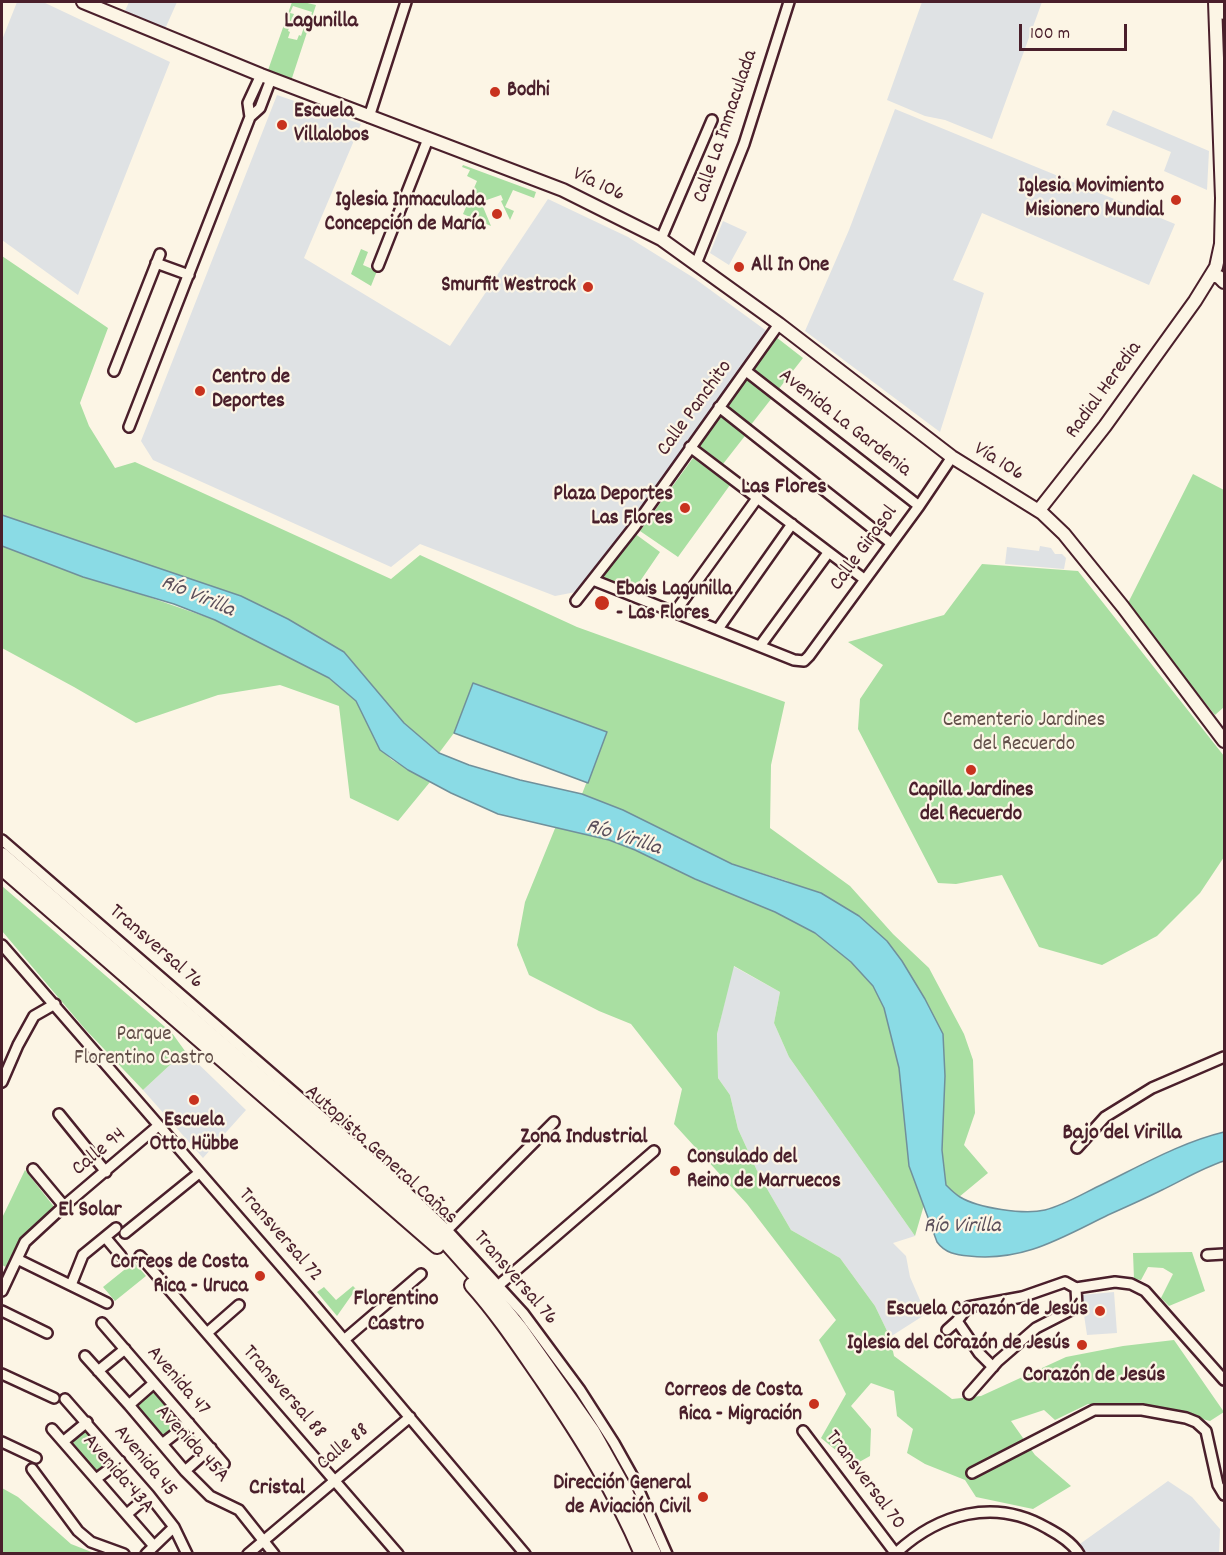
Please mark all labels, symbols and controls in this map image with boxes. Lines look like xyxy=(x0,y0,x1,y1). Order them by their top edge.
district label: Lagunilla xyxy=(284,10,358,36)
scale bar xyxy=(1022,12,1130,50)
text: 100 m xyxy=(1030,22,1070,47)
street label: Calle La Inmaculada xyxy=(689,47,765,207)
place label: Bodhi xyxy=(507,79,550,105)
marker: Bodhi xyxy=(488,85,502,99)
place label: Escuela Villalobos xyxy=(294,100,369,150)
marker: Escuela Villalobos xyxy=(275,118,289,132)
street label: Vía 106 xyxy=(568,163,628,209)
place label: Iglesia Movimiento Misionero Mundial xyxy=(1018,175,1164,225)
place label: Iglesia Inmaculada Concepción de María xyxy=(325,189,485,239)
marker: Iglesia Movimiento Misionero Mundial xyxy=(1169,193,1183,207)
marker: Iglesia Inmaculada Concepción de María xyxy=(490,207,504,221)
place label: All In One xyxy=(751,254,829,280)
marker: All In One xyxy=(732,260,746,274)
place label: Smurfit Westrock xyxy=(441,274,576,300)
marker: Smurfit Westrock xyxy=(581,280,595,294)
street label: Radial Heredia xyxy=(1061,337,1149,445)
street label: Calle Panchito xyxy=(653,356,739,462)
street label: Avenida La Gardenia xyxy=(773,364,915,484)
place label: Centro de Deportes xyxy=(212,366,290,416)
marker: Centro de Deportes xyxy=(193,384,207,398)
street label: Vía 106 xyxy=(968,438,1028,488)
district label: Las Flores xyxy=(741,476,827,502)
place label: Plaza Deportes Las Flores xyxy=(553,483,673,533)
marker: Plaza Deportes Las Flores xyxy=(678,501,692,515)
street label: Calle Girasol xyxy=(826,501,904,597)
water label: Río Virilla xyxy=(156,571,238,625)
place label: Ebais Lagunilla - Las Flores xyxy=(616,578,732,628)
marker: Ebais Lagunilla - Las Flores xyxy=(593,594,611,612)
park label: Cementerio Jardines del Recuerdo xyxy=(943,709,1105,759)
marker: Capilla Jardines del Recuerdo xyxy=(964,763,978,777)
place label: Capilla Jardines del Recuerdo xyxy=(908,779,1034,829)
water label: Río Virilla xyxy=(582,815,664,863)
street label: Transversal 76 xyxy=(103,900,207,996)
park label: Parque Florentino Castro xyxy=(74,1023,214,1073)
street label: Autopista General Cañas xyxy=(298,1081,462,1231)
marker: Escuela Otto Hübbe xyxy=(187,1093,201,1107)
place label: Escuela Otto Hübbe xyxy=(150,1109,238,1159)
district label: Bajo del Virilla xyxy=(1062,1122,1182,1148)
street label: Calle 94 xyxy=(68,1123,132,1183)
district label: Zona Industrial xyxy=(521,1126,647,1152)
place label: Consulado del Reino de Marruecos xyxy=(687,1146,841,1196)
marker: Consulado del Reino de Marruecos xyxy=(668,1164,682,1178)
street label: Transversal 72 xyxy=(231,1184,327,1288)
district label: El Solar xyxy=(58,1199,122,1225)
water label: Río Virilla xyxy=(923,1215,1001,1241)
street label: Transversal 76 xyxy=(466,1227,562,1331)
place label: Correos de Costa Rica - Uruca xyxy=(110,1251,248,1301)
marker: Correos de Costa Rica - Uruca xyxy=(253,1269,267,1283)
district label: Florentino Castro xyxy=(354,1288,438,1340)
place label: Escuela Corazón de Jesús xyxy=(887,1298,1088,1324)
marker: Escuela Corazón de Jesús xyxy=(1093,1304,1107,1318)
place label: Iglesia del Corazón de Jesús xyxy=(847,1332,1070,1358)
marker: Iglesia del Corazón de Jesús xyxy=(1075,1338,1089,1352)
street label: Transversal 88 xyxy=(236,1341,330,1445)
street label: Avenida 47 xyxy=(140,1342,214,1422)
district label: Corazón de Jesús xyxy=(1022,1364,1166,1390)
place label: Correos de Costa Rica - Migración xyxy=(664,1379,802,1429)
marker: Correos de Costa Rica - Migración xyxy=(807,1397,821,1411)
street label: Avenida 45A xyxy=(149,1401,233,1489)
street label: Calle 88 xyxy=(312,1419,376,1477)
street label: Avenida 45 xyxy=(107,1421,181,1503)
street label: Transversal 70 xyxy=(818,1426,910,1536)
street label: Avenida 43A xyxy=(76,1430,158,1520)
place label: Dirección General de Aviación Civil xyxy=(553,1472,691,1522)
district label: Cristal xyxy=(249,1477,305,1503)
marker: Dirección General de Aviación Civil xyxy=(696,1490,710,1504)

